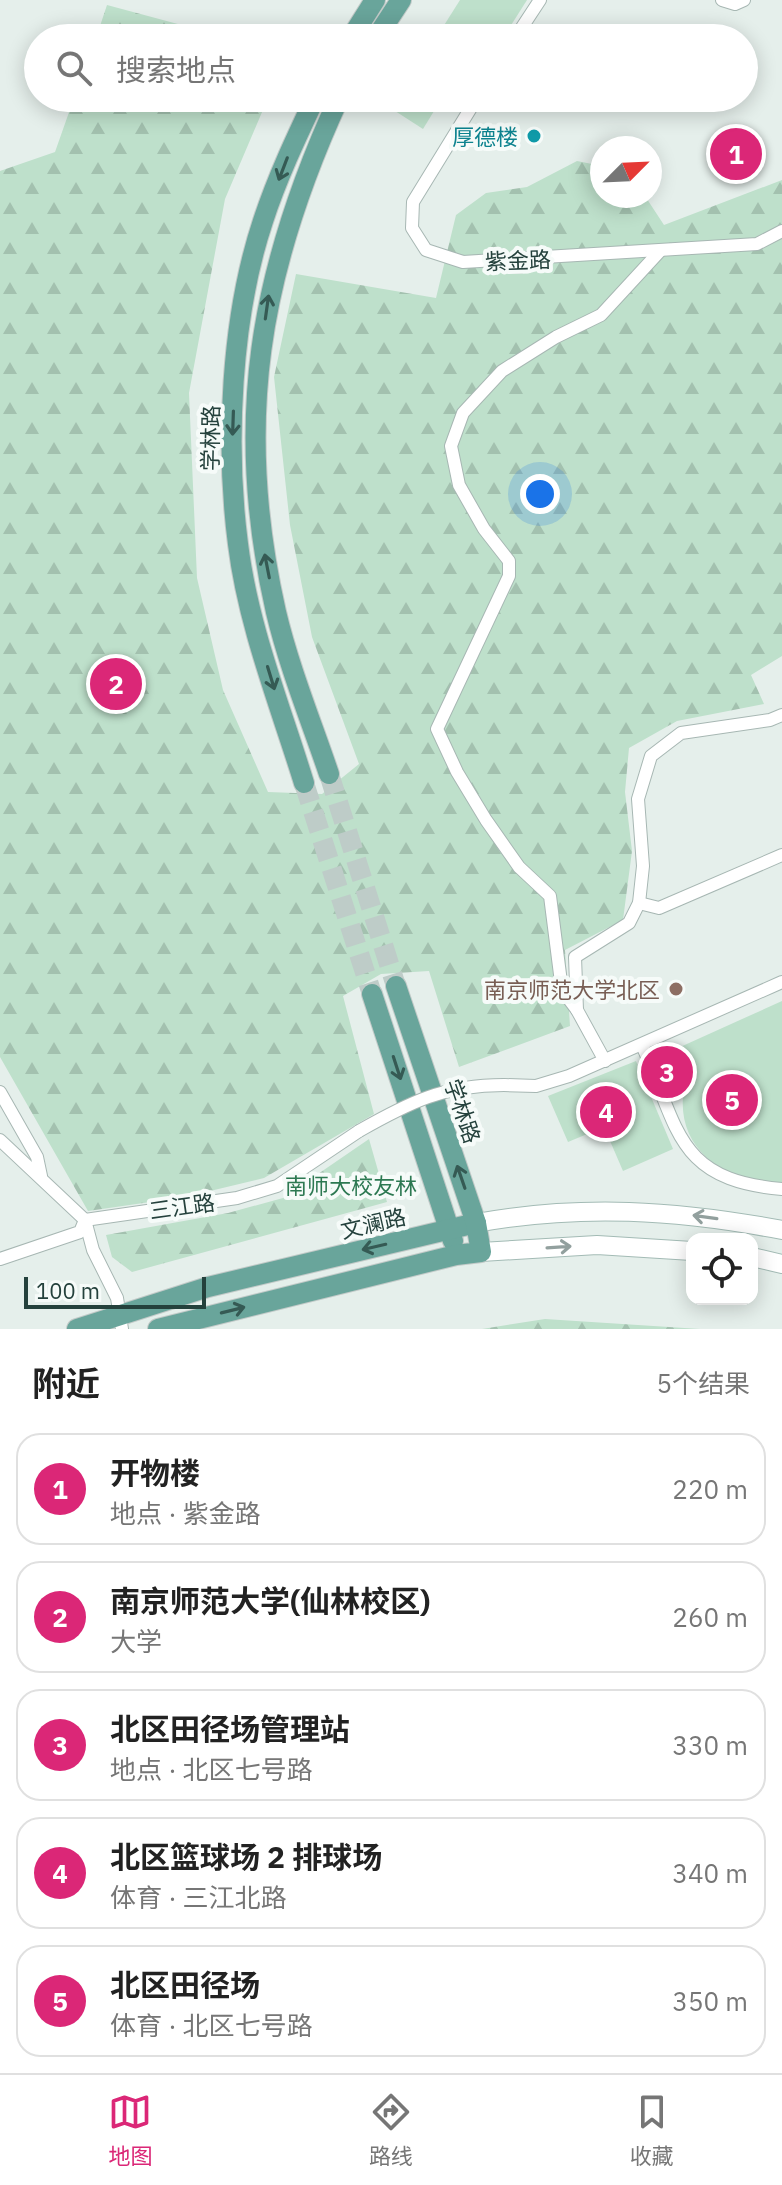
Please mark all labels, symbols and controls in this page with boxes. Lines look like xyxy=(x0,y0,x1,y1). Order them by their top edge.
search box xyxy=(24,24,758,112)
icon: search xyxy=(52,46,96,90)
text: 搜索地点 xyxy=(116,50,236,89)
place label: 厚德楼 xyxy=(452,122,518,151)
pin: 1 xyxy=(710,124,762,184)
marker: 厚德楼 xyxy=(525,127,543,145)
north arrow xyxy=(590,136,662,208)
one-way arrow xyxy=(275,156,289,181)
street label: 紫金路 xyxy=(485,244,551,276)
one-way arrow xyxy=(259,294,274,321)
street label: 学林路 xyxy=(195,405,225,471)
one-way arrow xyxy=(226,409,241,436)
your location xyxy=(520,474,560,514)
one-way arrow xyxy=(258,554,273,579)
pin: 2 xyxy=(90,654,142,714)
one-way arrow xyxy=(265,665,280,690)
place label: 南京师范大学北区 xyxy=(484,975,660,1004)
marker: 南京师范大学北区 xyxy=(667,980,685,998)
pin: 3 xyxy=(641,1042,693,1102)
one-way arrow xyxy=(390,1055,405,1080)
pin: 5 xyxy=(706,1070,758,1130)
street label: 学林路 xyxy=(439,1075,487,1147)
pin: 4 xyxy=(580,1082,632,1142)
one-way arrow xyxy=(452,1165,467,1190)
park label: 南师大校友林 xyxy=(285,1171,417,1200)
street label: 三江路 xyxy=(147,1187,217,1225)
street label: 文澜路 xyxy=(338,1201,408,1245)
one-way arrow xyxy=(693,1209,718,1224)
map controls xyxy=(686,1233,758,1305)
button: locate xyxy=(686,1233,758,1305)
one-way arrow xyxy=(545,1239,572,1254)
one-way arrow xyxy=(362,1241,387,1256)
scale bar xyxy=(24,1273,206,1309)
text: 100 m xyxy=(36,1276,100,1305)
one-way arrow xyxy=(220,1302,246,1317)
text: 附近 xyxy=(32,1361,100,1405)
text: 5个结果 xyxy=(656,1366,750,1400)
text: 开物楼 xyxy=(110,1453,200,1492)
text: 1 xyxy=(52,1472,68,1506)
text: 220 m xyxy=(672,1472,748,1506)
text: 地点 · 紫金路 xyxy=(110,1496,261,1530)
text: 南京师范大学(仙林校区) xyxy=(110,1581,430,1620)
text: 2 xyxy=(52,1600,68,1634)
text: 260 m xyxy=(672,1600,748,1634)
text: 大学 xyxy=(110,1624,162,1658)
text: 北区田径场管理站 xyxy=(110,1709,350,1748)
text: 3 xyxy=(52,1728,68,1762)
text: 330 m xyxy=(672,1728,748,1762)
text: 地点 · 北区七号路 xyxy=(110,1752,313,1786)
text: 北区篮球场 2 排球场 xyxy=(110,1837,382,1876)
text: 4 xyxy=(52,1856,68,1890)
text: 340 m xyxy=(672,1856,748,1890)
text: 体育 · 三江北路 xyxy=(110,1880,287,1914)
text: 北区田径场 xyxy=(110,1965,260,2004)
text: 5 xyxy=(52,1984,68,2018)
text: 350 m xyxy=(672,1984,748,2018)
text: 体育 · 北区七号路 xyxy=(110,2008,313,2042)
tab: 地图 xyxy=(108,2090,152,2170)
tab: 路线 xyxy=(369,2090,413,2170)
tab: 收藏 xyxy=(630,2090,674,2170)

